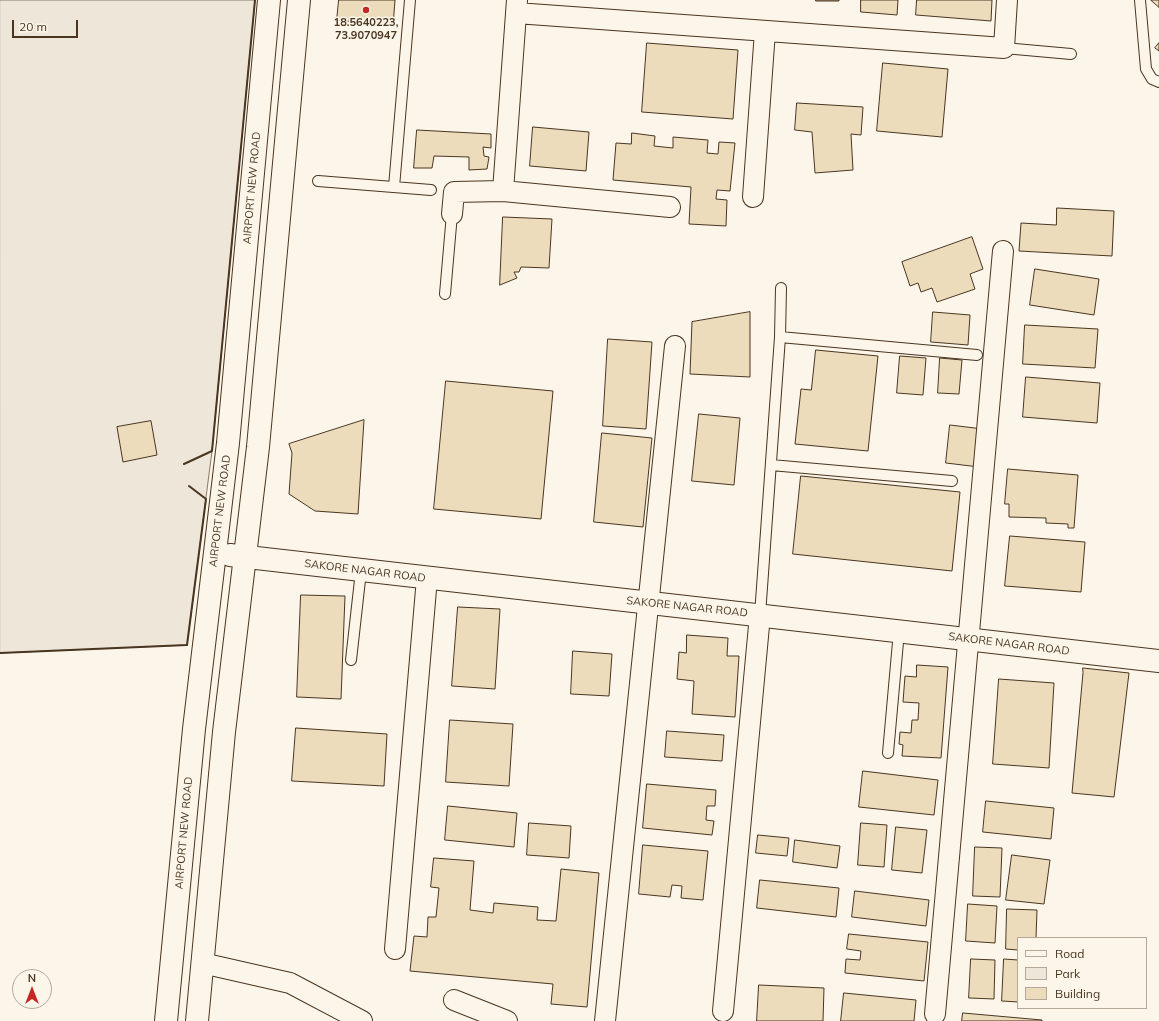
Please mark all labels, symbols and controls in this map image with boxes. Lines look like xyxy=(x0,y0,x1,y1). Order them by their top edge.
marker: 18.5640223, 73.9070947 xyxy=(361,5,371,15)
scale bar xyxy=(14,12,80,38)
place label: 18.5640223, 73.9070947 xyxy=(334,16,398,42)
text: 20 m xyxy=(19,19,47,34)
street label: AIRPORT NEW ROAD xyxy=(241,131,263,245)
street label: AIRPORT NEW ROAD xyxy=(207,454,233,568)
street label: SAKORE NAGAR ROAD xyxy=(304,557,426,585)
street label: SAKORE NAGAR ROAD xyxy=(626,594,748,620)
street label: SAKORE NAGAR ROAD xyxy=(948,630,1070,658)
street label: AIRPORT NEW ROAD xyxy=(173,776,195,890)
legend xyxy=(1017,937,1147,1009)
text: Road xyxy=(1055,946,1084,961)
text: Park xyxy=(1055,966,1080,981)
north arrow xyxy=(12,969,52,1009)
text: N xyxy=(28,971,36,985)
text: Building xyxy=(1055,986,1100,1001)

